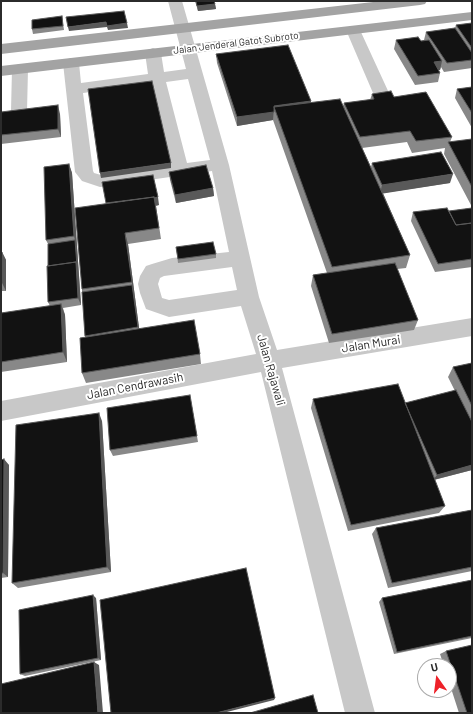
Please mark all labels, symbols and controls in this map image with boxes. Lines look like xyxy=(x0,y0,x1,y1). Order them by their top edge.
street label: Jalan Jenderal Gatot Subroto xyxy=(173,29,299,57)
street label: Jalan Murai xyxy=(341,332,401,356)
street label: Jalan Rajawali xyxy=(254,333,288,407)
street label: Jalan Cendrawasih xyxy=(86,370,184,402)
north arrow xyxy=(417,658,457,698)
text: U xyxy=(429,660,439,674)

